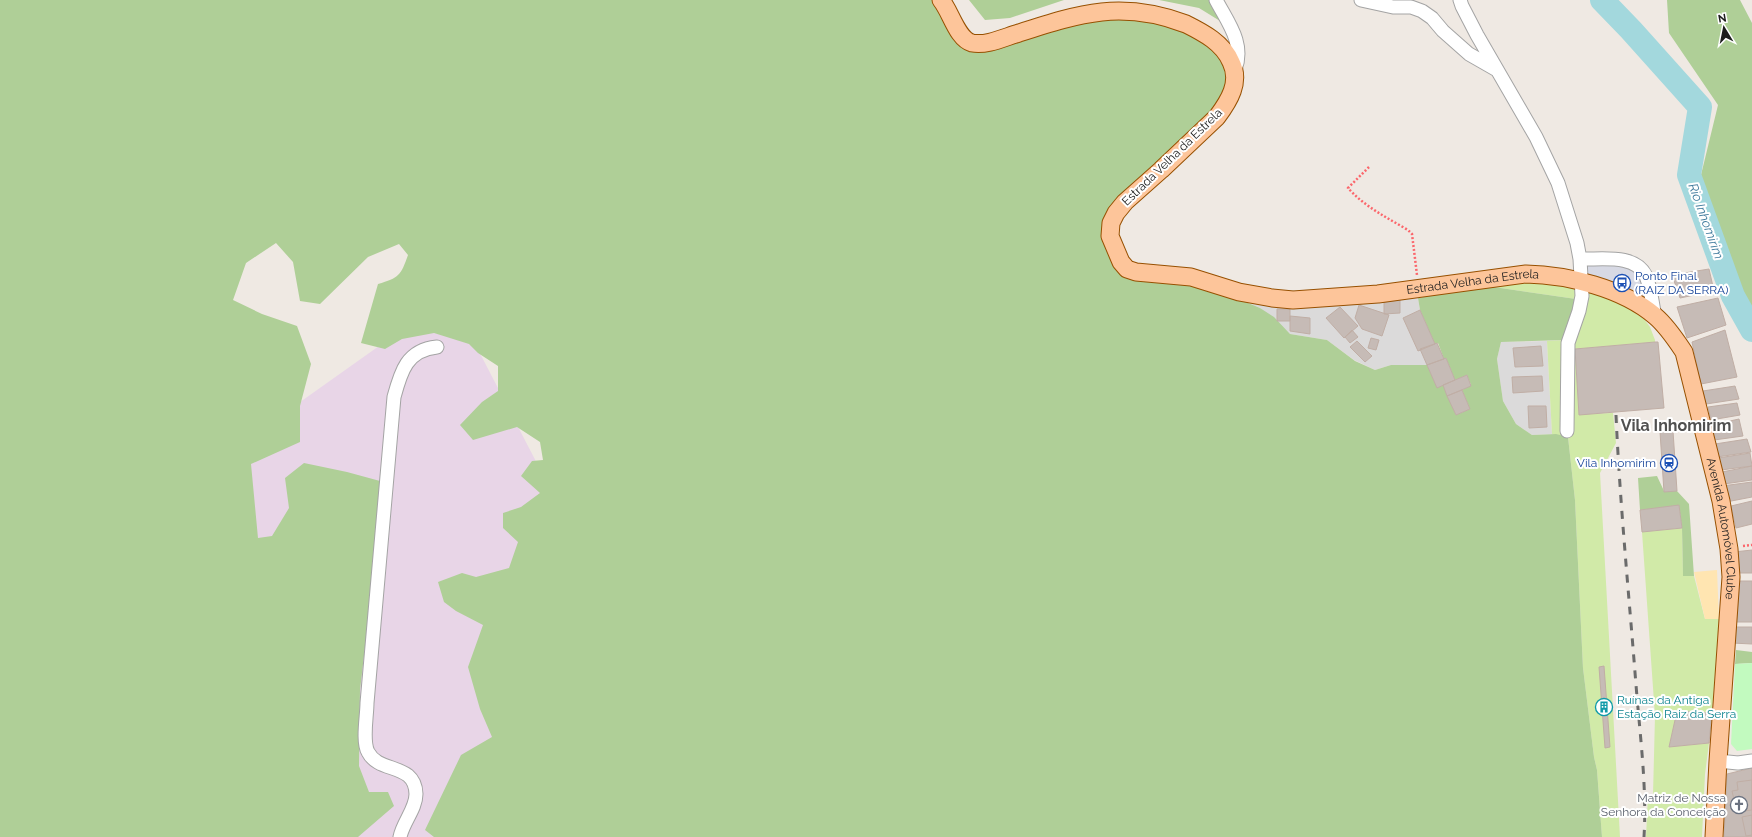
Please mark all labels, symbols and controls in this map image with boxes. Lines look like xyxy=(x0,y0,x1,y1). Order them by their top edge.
north arrow xyxy=(1704,8,1744,48)
text: N xyxy=(1717,12,1728,26)
street label: Estrada Velha da Estrela xyxy=(1119,105,1225,209)
water label: Rio Inhomirim xyxy=(1685,181,1727,261)
street label: Estrada Velha da Estrela xyxy=(1406,267,1540,297)
place label: Ponto Final (RAIZ DA SERRA) xyxy=(1635,269,1728,297)
bus stop icon: Ponto Final (RAIZ DA SERRA) xyxy=(1612,273,1632,293)
district label: Vila Inhomirim xyxy=(1621,416,1731,435)
station icon: Vila Inhomirim xyxy=(1659,453,1679,473)
place label: Vila Inhomirim xyxy=(1577,456,1656,470)
street label: Avenida Automóvel Clube xyxy=(1704,456,1738,600)
place label: Ruínas da Antiga Estação Raiz da Serra xyxy=(1617,693,1736,721)
building icon: Ruínas da Antiga Estação Raiz da Serra xyxy=(1594,697,1614,717)
place label: Matriz de Nossa Senhora da Conceição xyxy=(1601,791,1726,819)
church icon: Matriz de Nossa Senhora da Conceição xyxy=(1729,795,1749,815)

